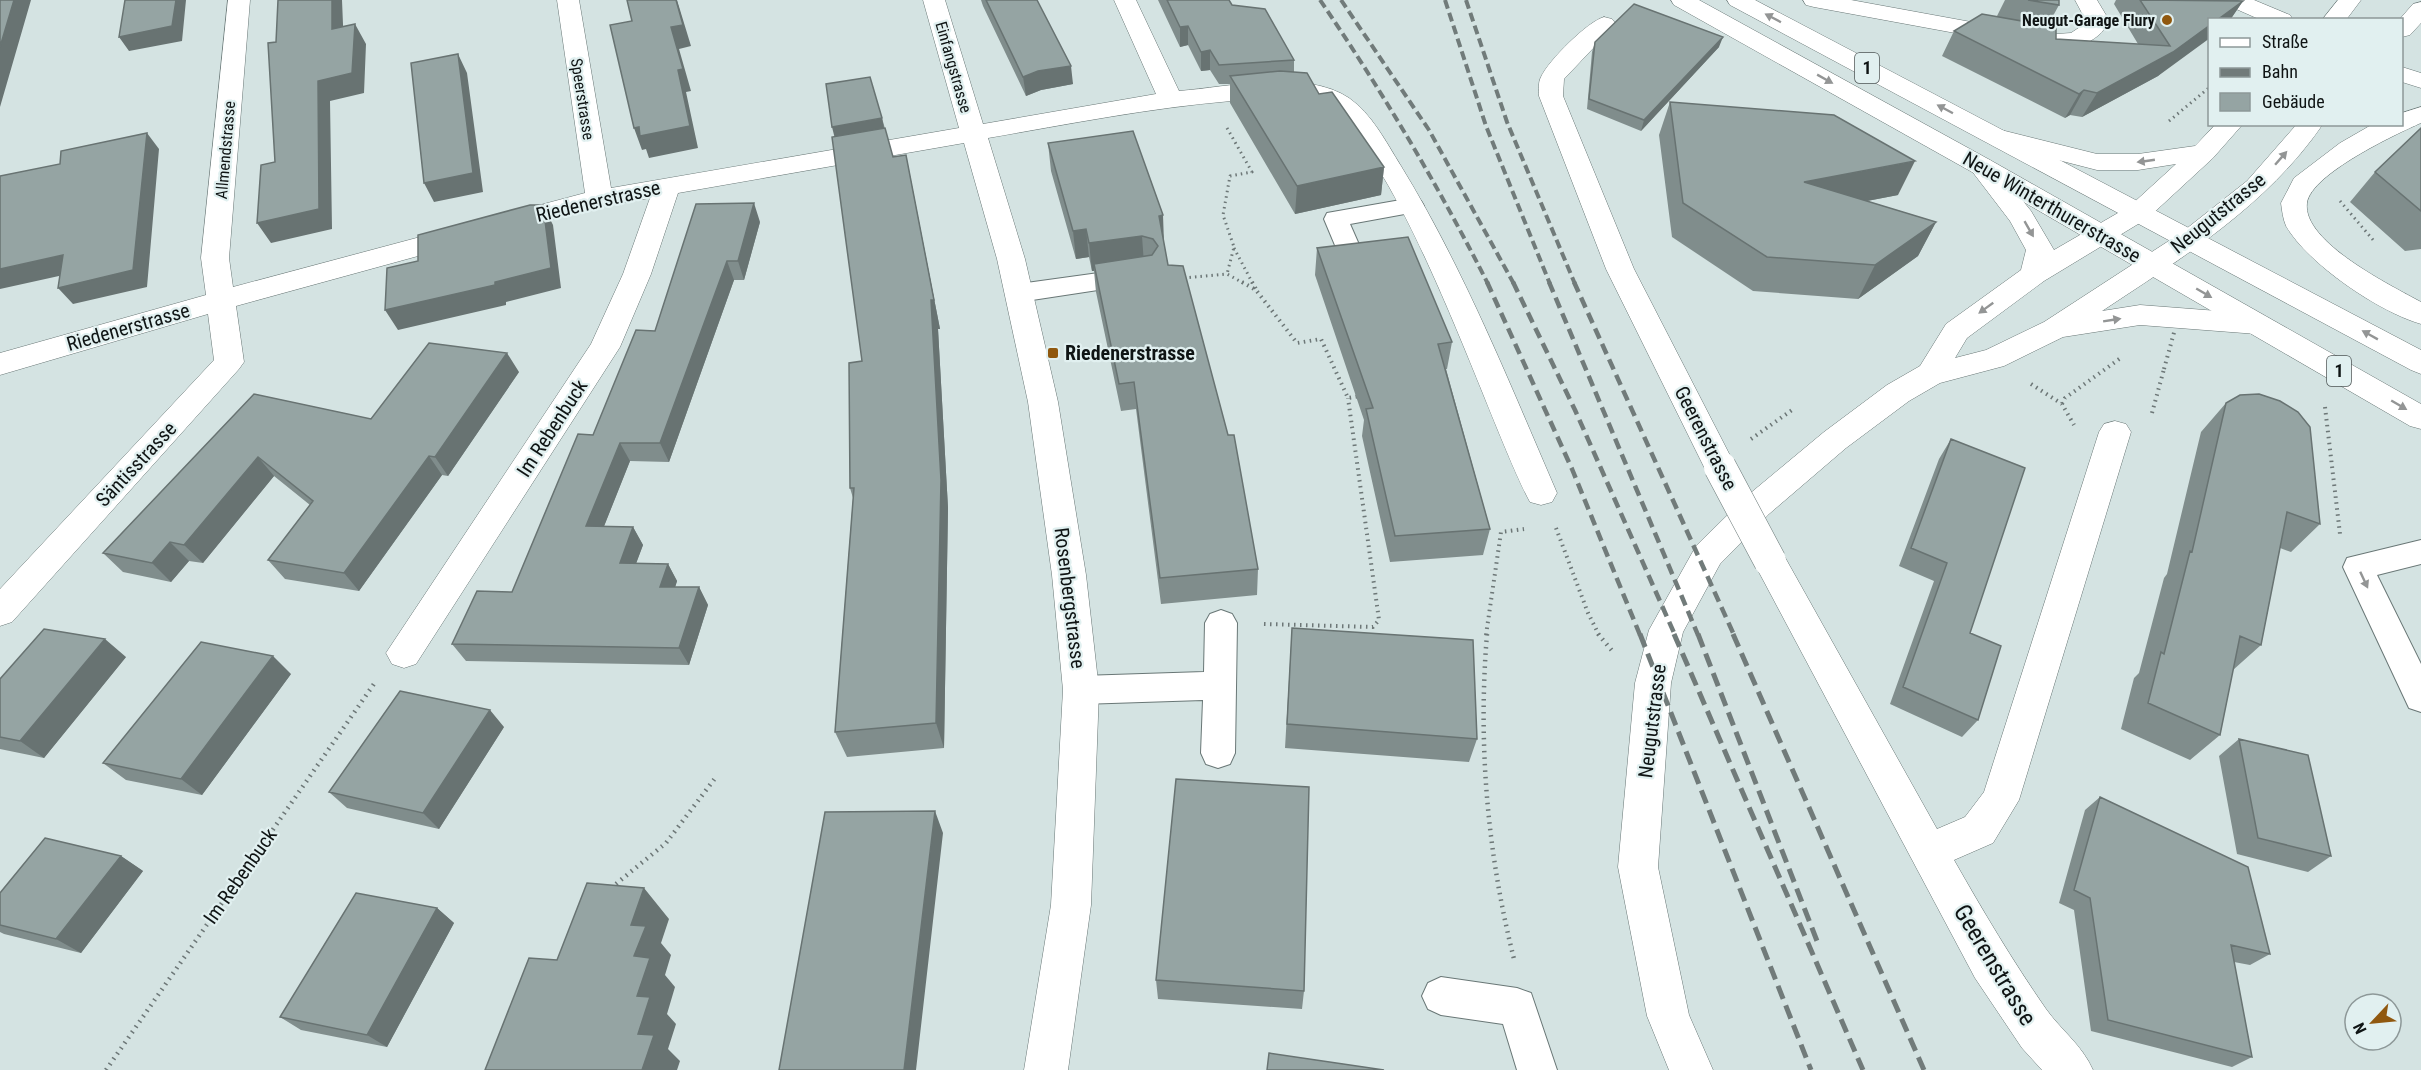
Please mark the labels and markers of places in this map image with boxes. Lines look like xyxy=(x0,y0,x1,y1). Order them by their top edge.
place label: Neugut-Garage Flury xyxy=(2022,11,2155,30)
marker: Neugut-Garage Flury xyxy=(2160,13,2174,27)
place label: Riedenerstrasse xyxy=(1065,341,1195,365)
marker: Riedenerstrasse xyxy=(1046,346,1060,360)

